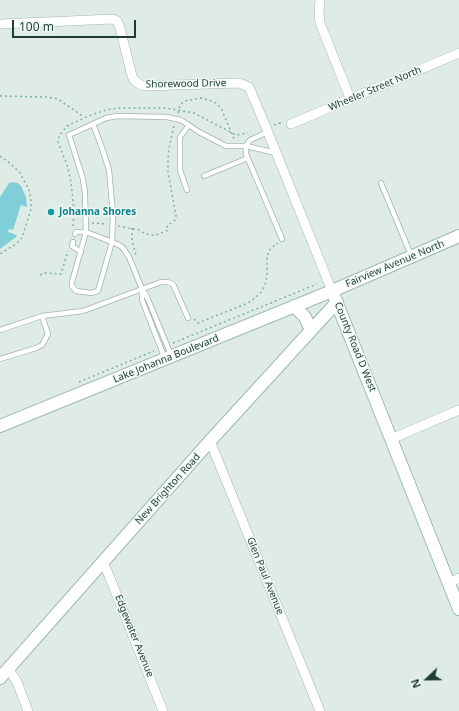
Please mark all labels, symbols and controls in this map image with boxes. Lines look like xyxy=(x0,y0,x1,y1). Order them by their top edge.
scale bar xyxy=(14,12,138,38)
text: 100 m xyxy=(19,18,54,35)
street label: Wheeler Street North xyxy=(327,64,423,114)
street label: Shorewood Drive xyxy=(146,77,226,91)
place label: Johanna Shores xyxy=(59,206,136,218)
marker: Johanna Shores xyxy=(46,207,56,217)
street label: Fairview Avenue North xyxy=(344,238,446,290)
street label: County Road D West xyxy=(332,300,378,394)
street label: Lake Johanna Boulevard xyxy=(111,332,221,386)
street label: New Brighton Road xyxy=(133,451,203,527)
street label: Glen Paul Avenue xyxy=(244,536,286,616)
street label: Edgewater Avenue xyxy=(112,593,156,679)
north arrow xyxy=(407,659,447,699)
text: N xyxy=(407,677,424,691)

